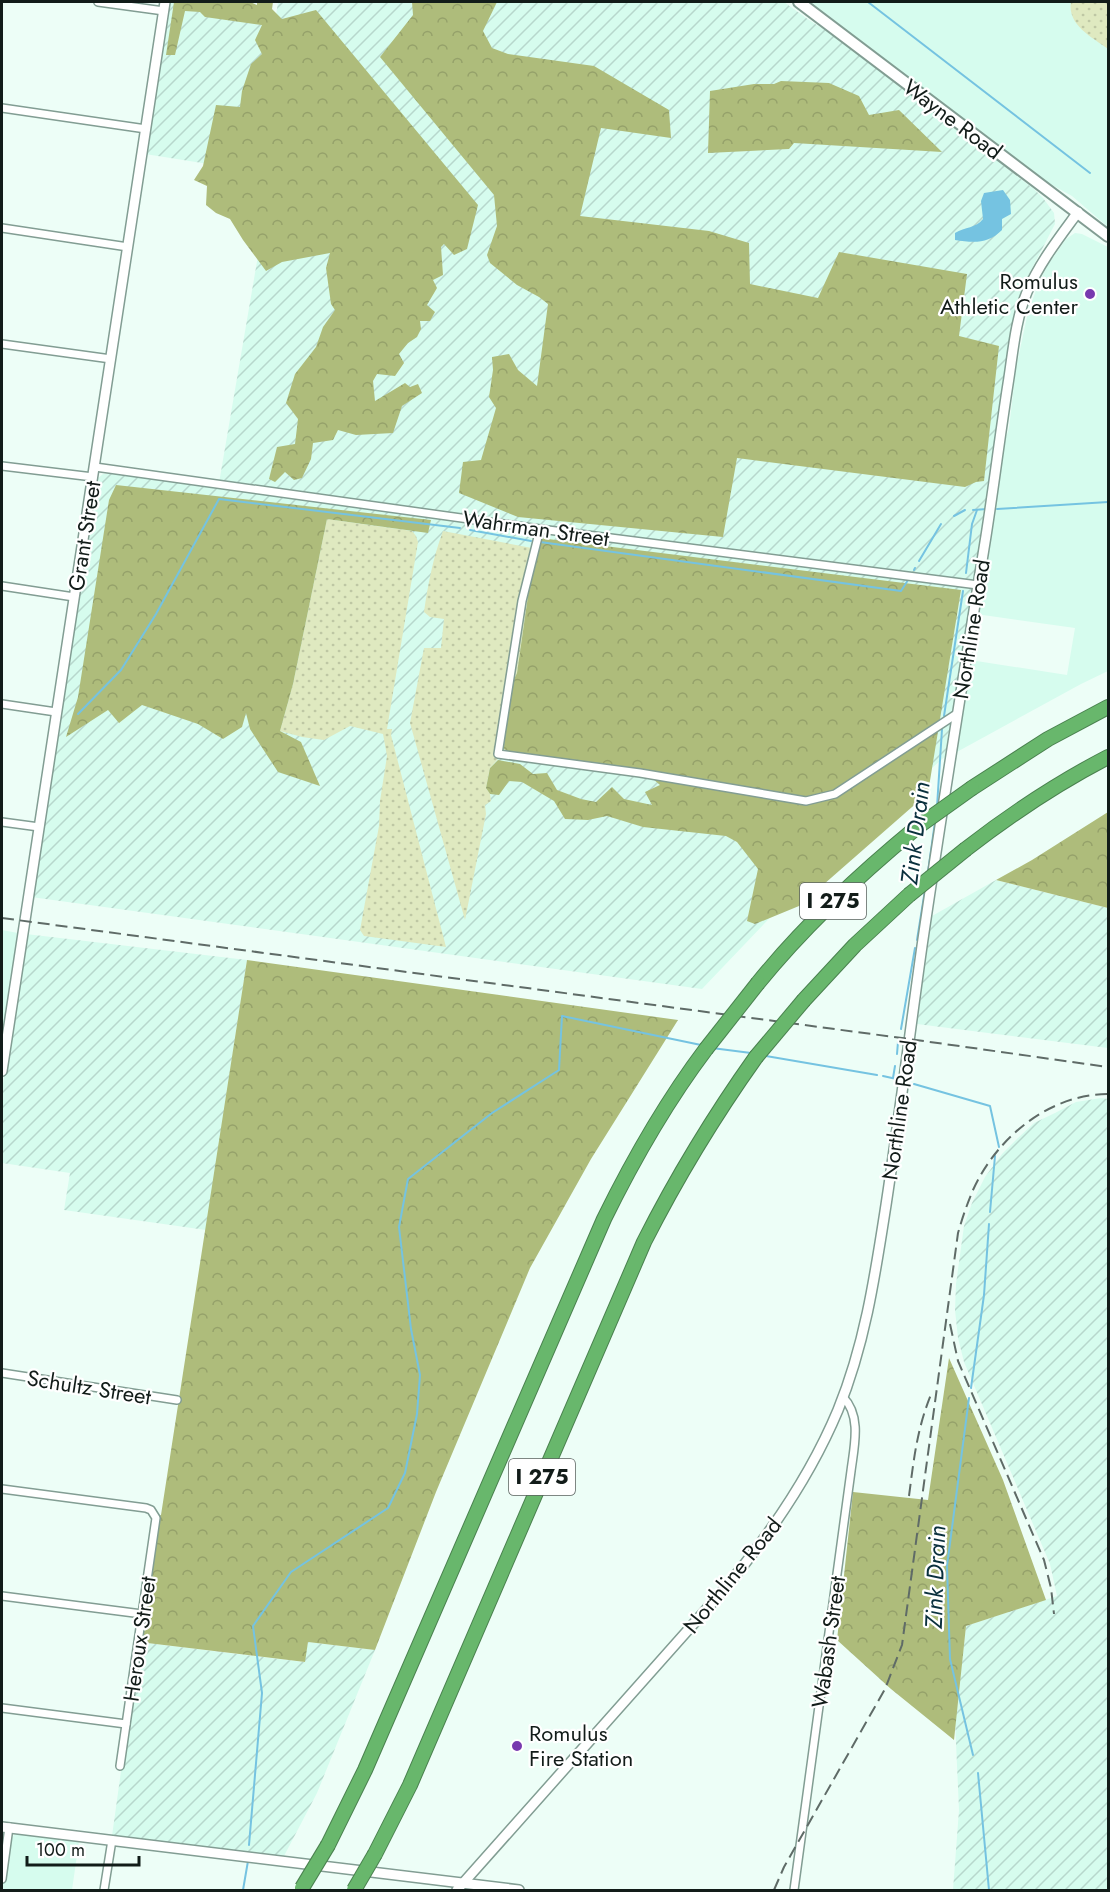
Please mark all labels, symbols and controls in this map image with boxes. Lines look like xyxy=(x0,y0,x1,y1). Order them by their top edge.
street label: Wayne Road xyxy=(897,71,1009,167)
place label: Romulus Athletic Center xyxy=(940,265,1078,322)
marker: Romulus Athletic Center xyxy=(1083,287,1097,301)
street label: Grant Street xyxy=(60,478,109,593)
street label: Wahrman Street xyxy=(461,502,612,554)
street label: Northline Road xyxy=(944,557,998,701)
water label: Zink Drain xyxy=(891,779,939,888)
road number: I 275 xyxy=(800,883,866,919)
street label: Northline Road xyxy=(873,1038,925,1182)
street label: Schultz Street xyxy=(25,1361,154,1413)
road number: I 275 xyxy=(509,1459,575,1495)
street label: Northline Road xyxy=(675,1510,789,1640)
water label: Zink Drain xyxy=(916,1525,954,1630)
street label: Wabash Street xyxy=(803,1573,853,1710)
street label: Heroux Street xyxy=(114,1574,164,1704)
place label: Romulus Fire Station xyxy=(529,1717,633,1774)
marker: Romulus Fire Station xyxy=(510,1739,524,1753)
scale bar xyxy=(27,1829,140,1867)
text: 100 m xyxy=(36,1837,85,1863)

